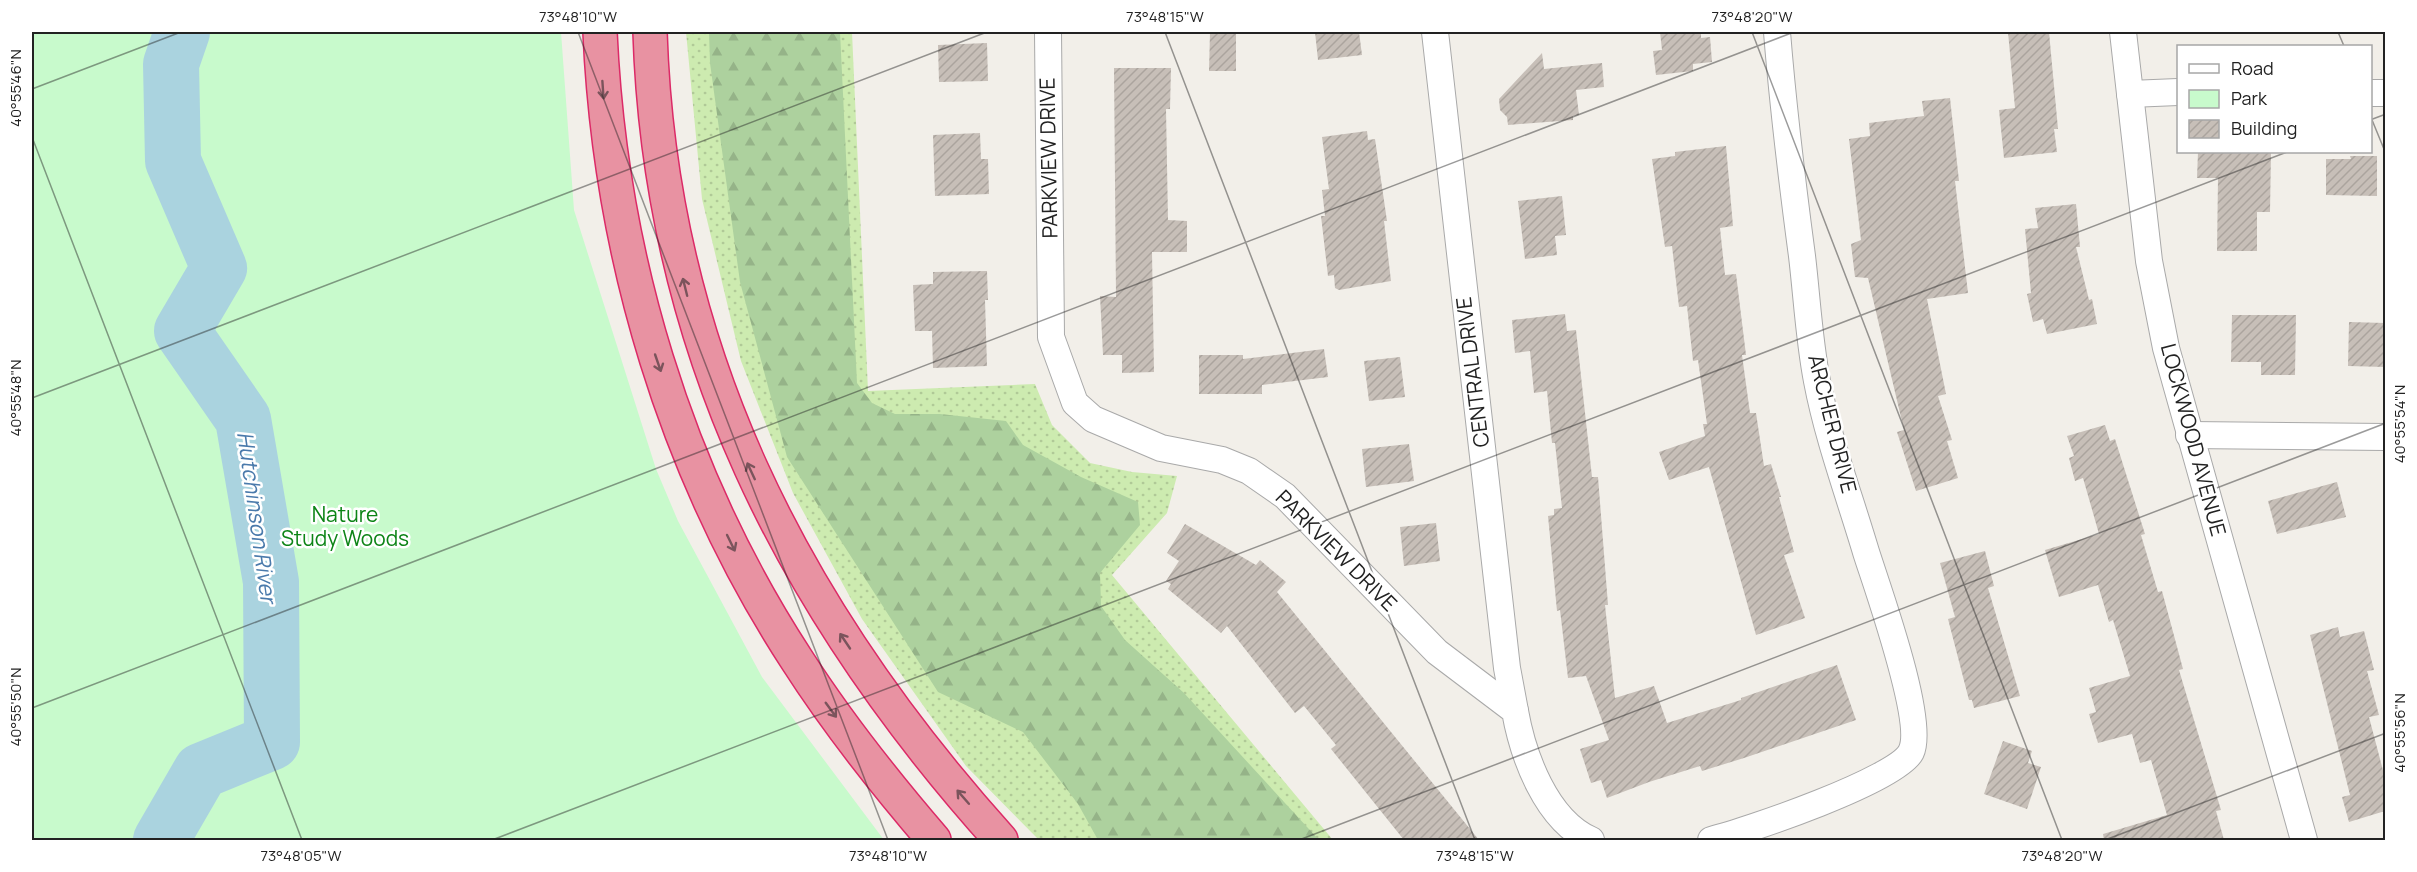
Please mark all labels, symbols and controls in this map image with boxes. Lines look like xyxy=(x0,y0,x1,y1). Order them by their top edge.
text: 73°48'10"W xyxy=(539,6,617,27)
text: 73°48'15"W xyxy=(1126,6,1204,27)
text: 73°48'20"W xyxy=(1712,6,1792,27)
legend xyxy=(2177,45,2372,153)
text: 40°55'46"N xyxy=(5,49,26,127)
text: Road xyxy=(2231,56,2274,80)
street label: PARKVIEW DRIVE xyxy=(1033,77,1063,239)
one-way arrow xyxy=(598,79,609,99)
text: Park xyxy=(2231,86,2268,110)
text: Building xyxy=(2231,116,2297,140)
one-way arrow xyxy=(679,278,691,297)
street label: CENTRAL DRIVE xyxy=(1449,295,1495,449)
street label: LOCKWOOD AVENUE xyxy=(2155,340,2233,539)
street label: ARCHER DRIVE xyxy=(1802,351,1864,496)
one-way arrow xyxy=(653,353,664,372)
text: 40°55'48"N xyxy=(5,359,26,437)
text: 40°55'54"N xyxy=(2389,385,2410,463)
water label: Hutchinson River xyxy=(230,429,284,608)
one-way arrow xyxy=(745,462,756,480)
street label: PARKVIEW DRIVE xyxy=(1270,483,1404,617)
park label: Nature Study Woods xyxy=(281,500,409,552)
one-way arrow xyxy=(726,534,737,552)
one-way arrow xyxy=(839,633,851,650)
text: 40°55'50"N xyxy=(5,667,26,747)
text: 40°55'56"N xyxy=(2389,693,2410,773)
one-way arrow xyxy=(825,702,837,718)
one-way arrow xyxy=(956,790,970,805)
text: 73°48'05"W xyxy=(260,845,342,866)
text: 73°48'10"W xyxy=(849,845,927,866)
text: 73°48'15"W xyxy=(1436,845,1514,866)
text: 73°48'20"W xyxy=(2022,845,2102,866)

